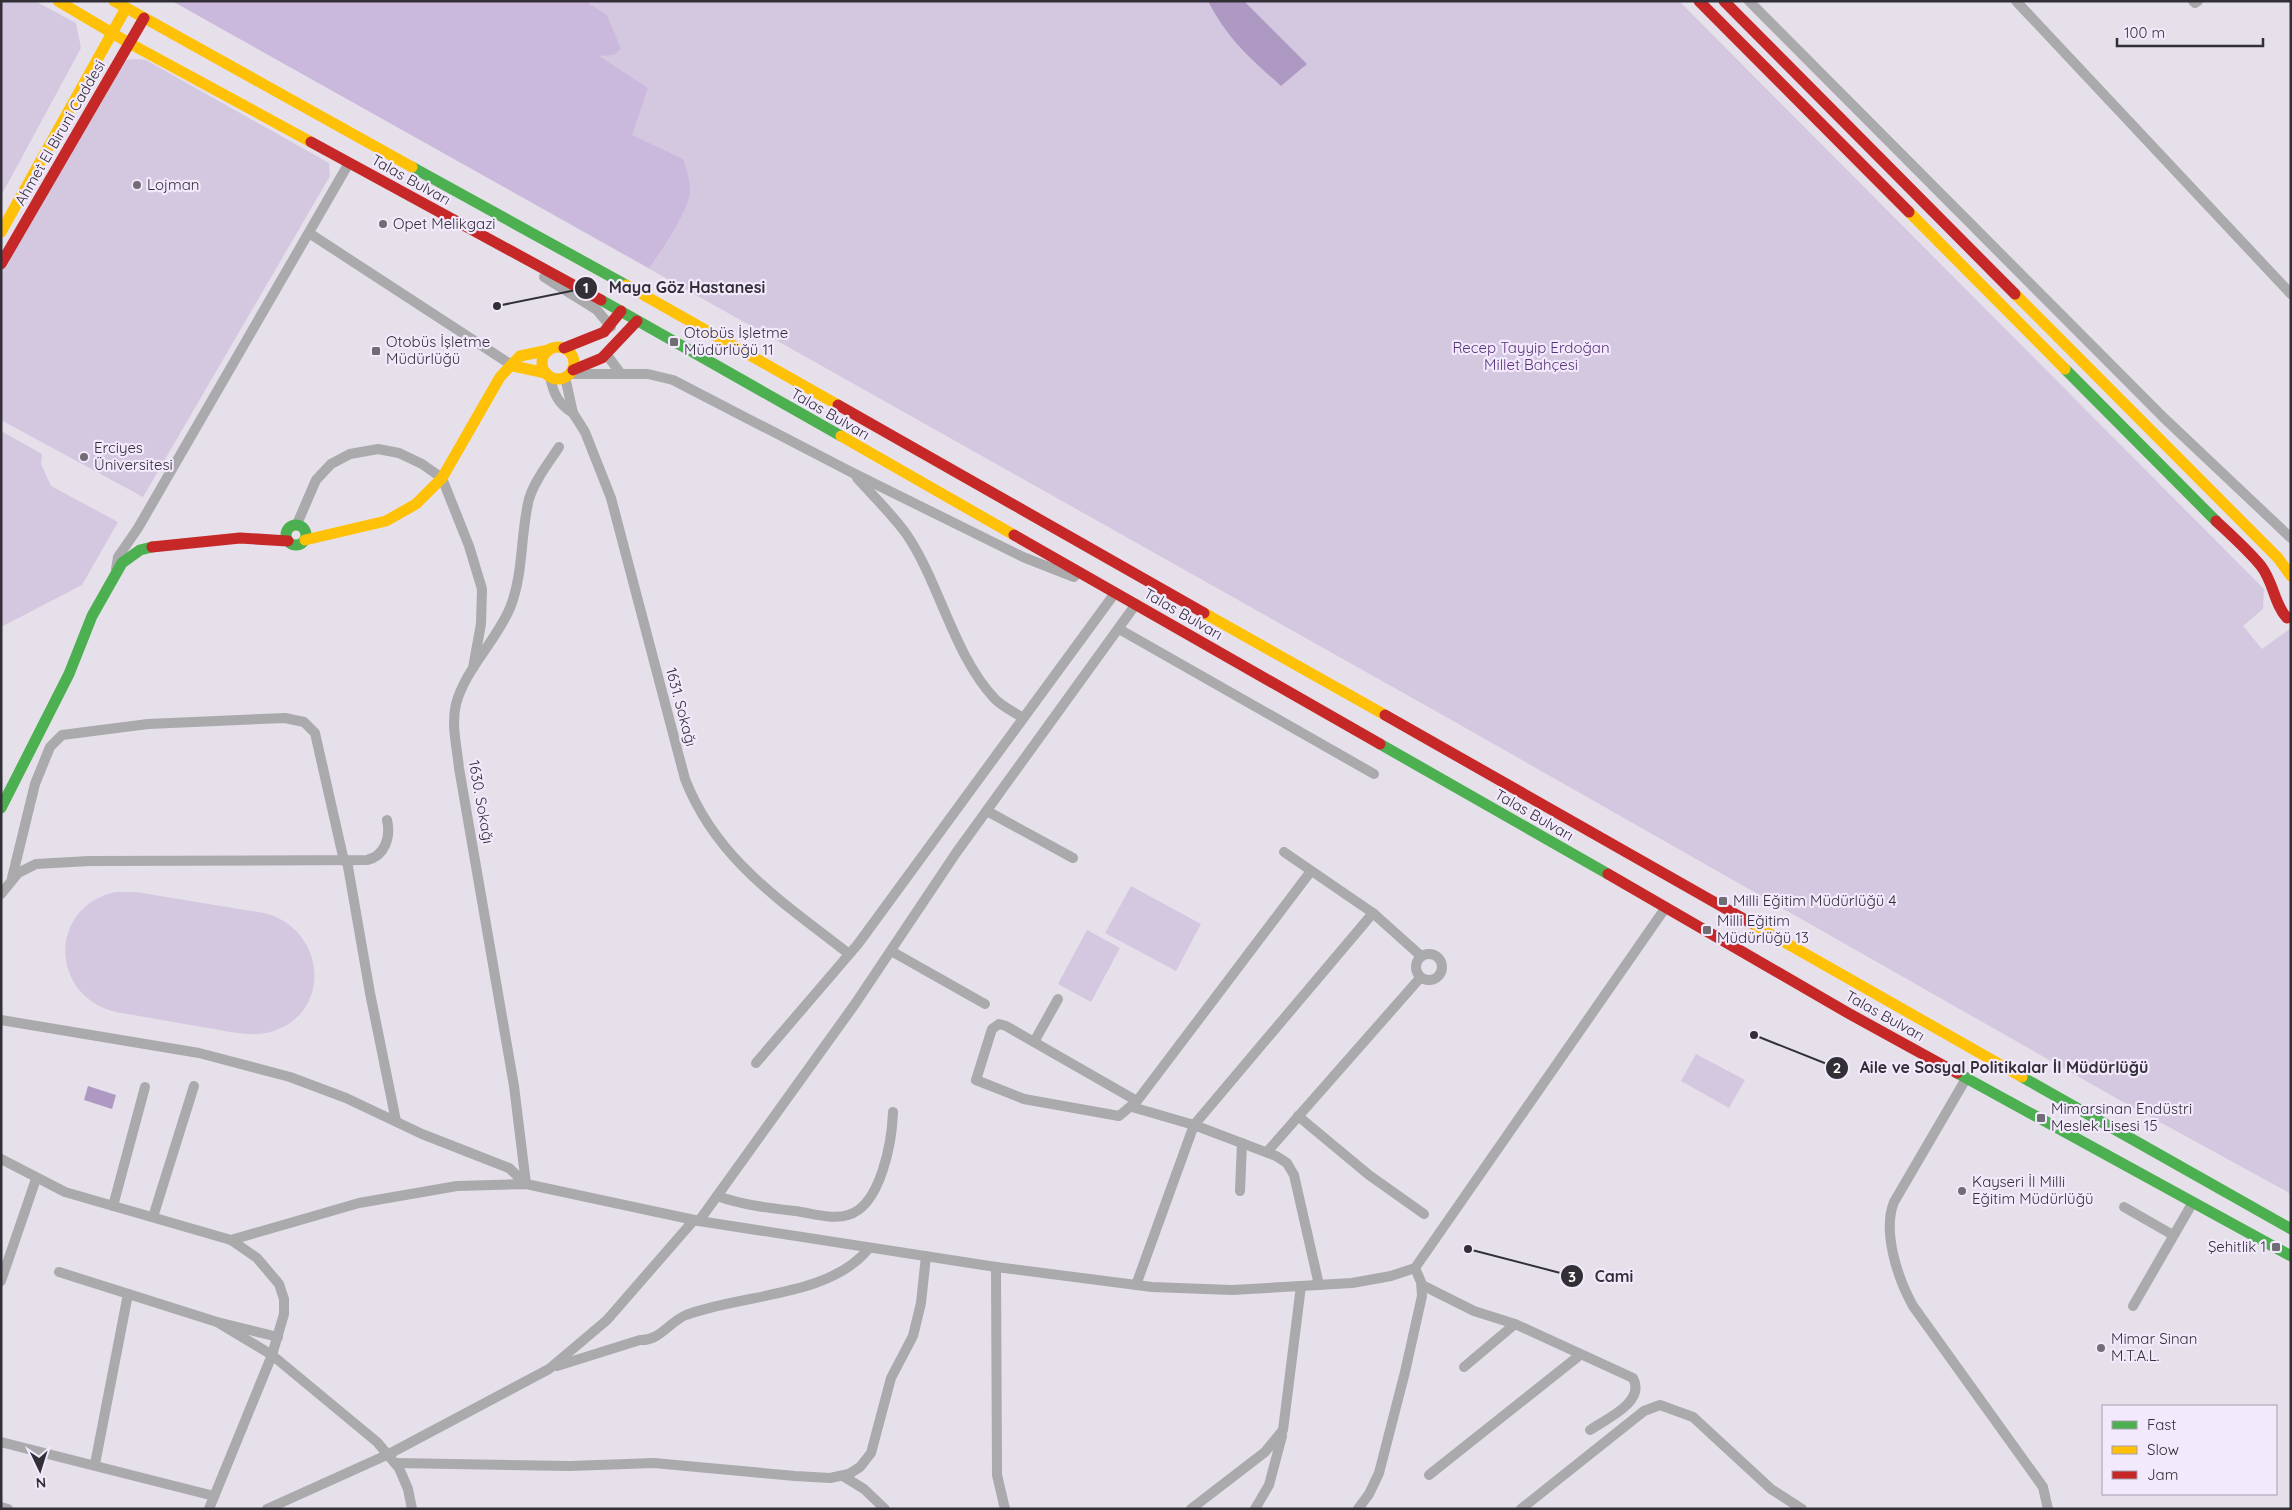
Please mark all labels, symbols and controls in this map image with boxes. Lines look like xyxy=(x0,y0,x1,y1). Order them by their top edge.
scale bar xyxy=(2117,15,2263,47)
text: 100 m xyxy=(2124,23,2165,42)
street label: Ahmet El Biruni Caddesi xyxy=(10,57,109,209)
street label: Talas Bulvarı xyxy=(368,150,454,209)
place label: Lojman xyxy=(147,175,200,194)
marker: Lojman xyxy=(131,179,143,191)
place label: Opet Melikgazi xyxy=(393,214,496,233)
marker: Opet Melikgazi xyxy=(377,218,389,230)
callout: Maya Göz Hastanesi xyxy=(574,272,775,303)
text: Maya Göz Hastanesi xyxy=(609,277,765,297)
text: 1 xyxy=(583,278,589,297)
place label: Otobüs İşletme Müdürlüğü 11 xyxy=(684,323,788,359)
place label: Otobüs İşletme Müdürlüğü xyxy=(386,332,490,368)
marker: Otobüs İşletme Müdürlüğü 11 xyxy=(668,336,680,348)
park label: Recep Tayyip Erdoğan Millet Bahçesi xyxy=(1452,338,1610,374)
marker: Otobüs İşletme Müdürlüğü xyxy=(370,345,382,357)
street label: Talas Bulvarı xyxy=(788,383,873,444)
place label: Erciyes Üniversitesi xyxy=(94,438,173,474)
marker: Erciyes Üniversitesi xyxy=(78,451,90,463)
street label: Talas Bulvarı xyxy=(1141,583,1226,644)
street label: 1631. Sokağı xyxy=(662,665,701,748)
street label: 1630. Sokağı xyxy=(465,759,498,845)
street label: Talas Bulvarı xyxy=(1492,784,1577,845)
place label: Milli Eğitim Müdürlüğü 4 xyxy=(1733,891,1896,910)
marker: Milli Eğitim Müdürlüğü 4 xyxy=(1717,895,1729,907)
place label: Milli Eğitim Müdürlüğü 13 xyxy=(1717,911,1809,947)
marker: Milli Eğitim Müdürlüğü 13 xyxy=(1701,924,1713,936)
street label: Talas Bulvarı xyxy=(1842,986,1928,1045)
callout: Aile ve Sosyal Politikalar İl Müdürlüğü xyxy=(1825,1052,2159,1083)
text: Aile ve Sosyal Politikalar İl Müdürlüğü xyxy=(1860,1057,2148,1077)
text: 2 xyxy=(1833,1058,1841,1077)
place label: Mimarsinan Endüstri Meslek Lisesi 15 xyxy=(2051,1099,2192,1135)
marker: Mimarsinan Endüstri Meslek Lisesi 15 xyxy=(2035,1112,2047,1124)
place label: Kayseri İl Milli Eğitim Müdürlüğü xyxy=(1972,1172,2094,1208)
marker: Kayseri İl Milli Eğitim Müdürlüğü xyxy=(1956,1185,1968,1197)
place label: Şehitlik 1 xyxy=(2208,1237,2266,1256)
marker: Şehitlik 1 xyxy=(2270,1241,2282,1253)
callout: Cami xyxy=(1560,1261,1643,1292)
text: Cami xyxy=(1595,1266,1633,1286)
text: 3 xyxy=(1568,1267,1576,1286)
place label: Mimar Sinan M.T.A.L. xyxy=(2111,1329,2197,1365)
marker: Mimar Sinan M.T.A.L. xyxy=(2095,1342,2107,1354)
legend xyxy=(2102,1405,2277,1495)
text: Fast xyxy=(2147,1415,2176,1434)
text: Slow xyxy=(2147,1440,2179,1459)
north arrow xyxy=(15,1445,65,1495)
text: Jam xyxy=(2147,1465,2178,1484)
text: N xyxy=(35,1474,47,1492)

